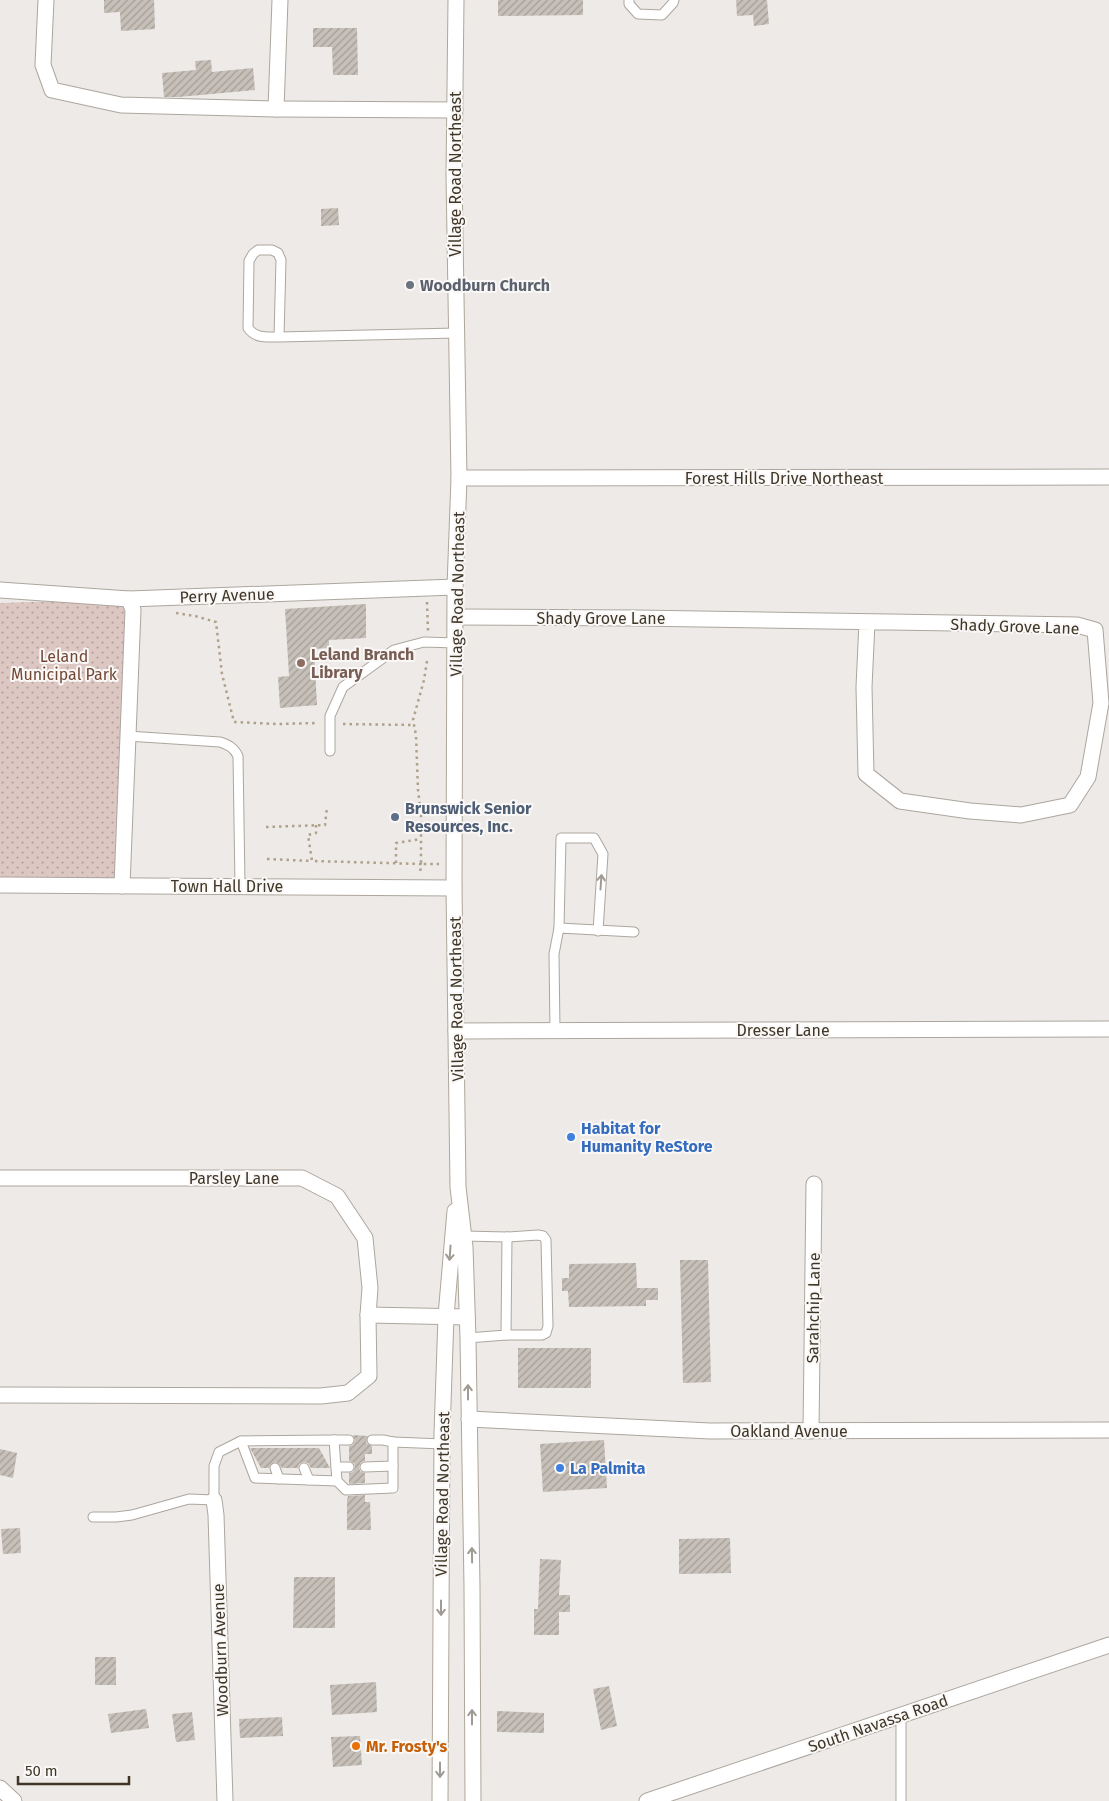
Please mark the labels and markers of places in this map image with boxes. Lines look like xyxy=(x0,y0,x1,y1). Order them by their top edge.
place label: Woodburn Church xyxy=(420,276,550,295)
marker: Woodburn Church xyxy=(404,279,416,291)
place label: Leland Branch Library xyxy=(311,645,414,682)
marker: Leland Branch Library xyxy=(295,657,307,669)
place label: Brunswick Senior Resources, Inc. xyxy=(405,799,532,836)
marker: Brunswick Senior Resources, Inc. xyxy=(389,811,401,823)
place label: Habitat for Humanity ReStore xyxy=(581,1119,713,1156)
marker: Habitat for Humanity ReStore xyxy=(565,1131,577,1143)
place label: La Palmita xyxy=(570,1459,646,1478)
marker: La Palmita xyxy=(554,1462,566,1474)
place label: Mr. Frosty's xyxy=(366,1737,448,1756)
marker: Mr. Frosty's xyxy=(350,1740,362,1752)

